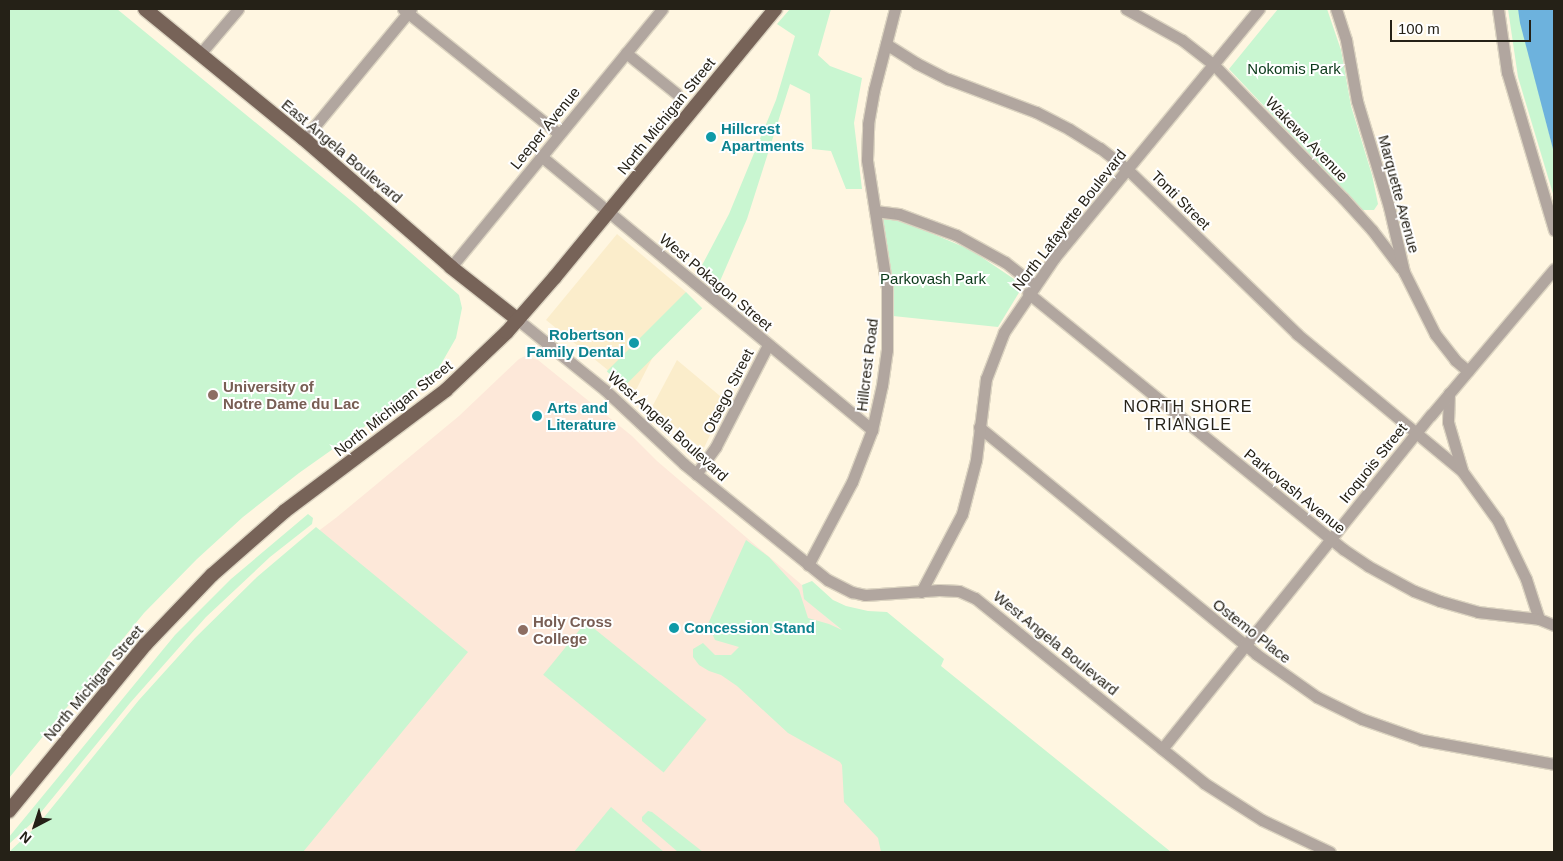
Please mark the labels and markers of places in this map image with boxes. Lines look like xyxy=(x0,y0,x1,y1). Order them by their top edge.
place label: Hillcrest Apartments xyxy=(721,119,804,154)
marker: Hillcrest Apartments xyxy=(705,131,717,143)
place label: Robertson Family Dental xyxy=(526,325,624,360)
marker: Robertson Family Dental xyxy=(628,337,640,349)
place label: University of Notre Dame du Lac xyxy=(223,377,360,412)
marker: University of Notre Dame du Lac xyxy=(207,389,219,401)
place label: Arts and Literature xyxy=(547,398,616,433)
marker: Arts and Literature xyxy=(531,410,543,422)
place label: Holy Cross College xyxy=(533,612,612,647)
place label: Concession Stand xyxy=(684,619,815,637)
marker: Concession Stand xyxy=(668,622,680,634)
marker: Holy Cross College xyxy=(517,624,529,636)

